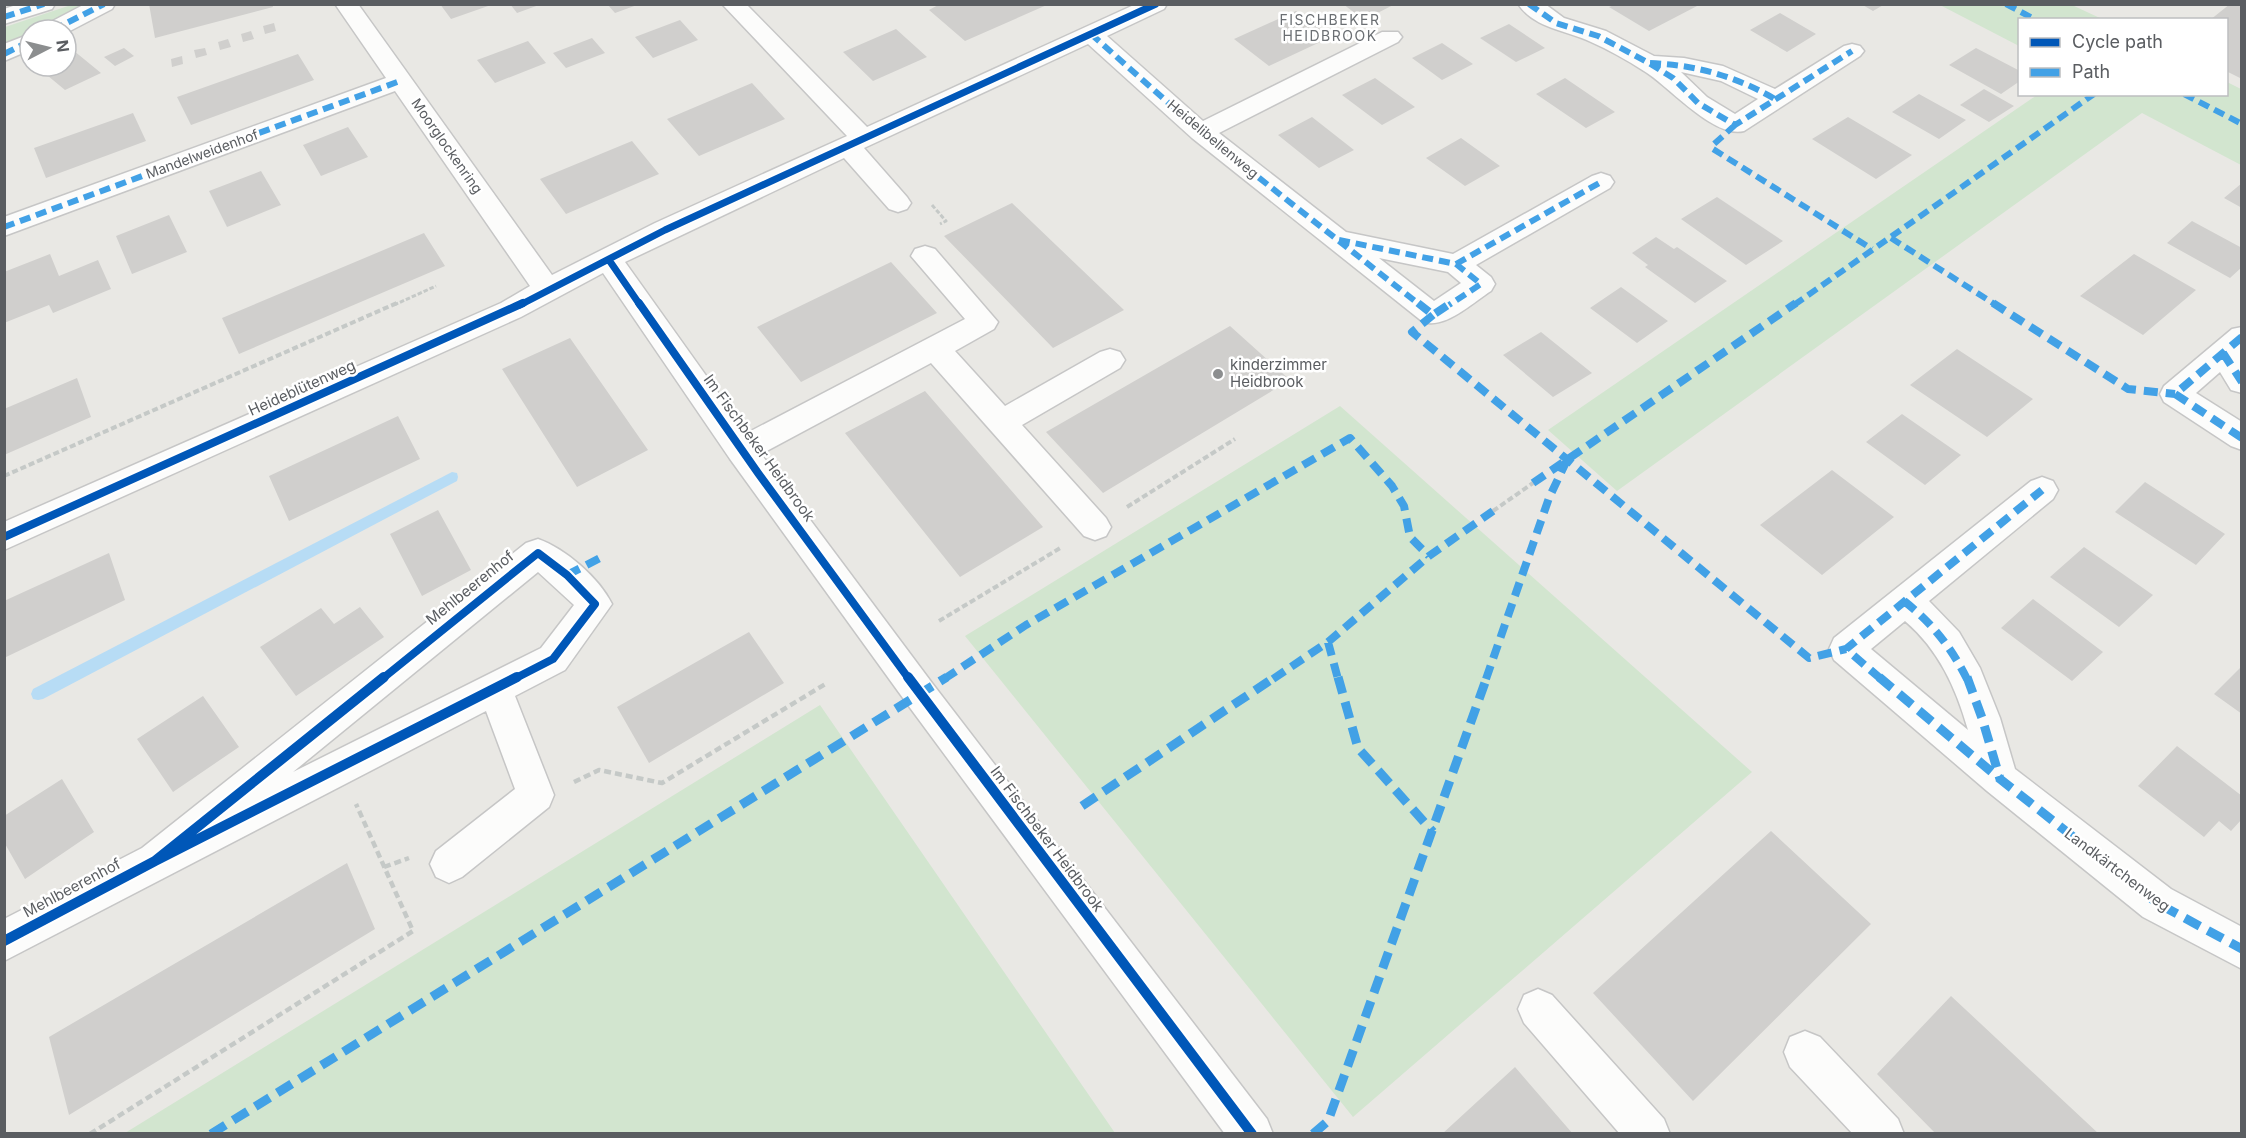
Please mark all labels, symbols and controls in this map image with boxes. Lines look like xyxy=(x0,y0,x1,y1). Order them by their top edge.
district label: FISCHBEKER HEIDBROOK xyxy=(1279,11,1381,44)
north arrow xyxy=(18,18,78,78)
legend xyxy=(2018,18,2228,96)
text: Cycle path xyxy=(2072,31,2163,52)
text: N xyxy=(52,39,74,53)
text: Path xyxy=(2072,61,2110,82)
street label: Moorglockenring xyxy=(408,95,487,197)
street label: Heidelibellenweg xyxy=(1164,96,1262,182)
street label: Mandelweidenhof xyxy=(143,125,260,182)
street label: Heideblütenweg xyxy=(245,355,358,420)
place label: kinderzimmer Heidbrook xyxy=(1230,355,1327,391)
marker: kinderzimmer Heidbrook xyxy=(1211,367,1225,381)
street label: Im Fischbeker Heidbrook xyxy=(700,370,820,526)
street label: Mehlbeerenhof xyxy=(422,546,518,629)
street label: Im Fischbeker Heidbrook xyxy=(986,762,1109,916)
street label: Landkärtchenweg xyxy=(2061,824,2174,915)
street label: Mehlbeerenhof xyxy=(20,854,124,921)

